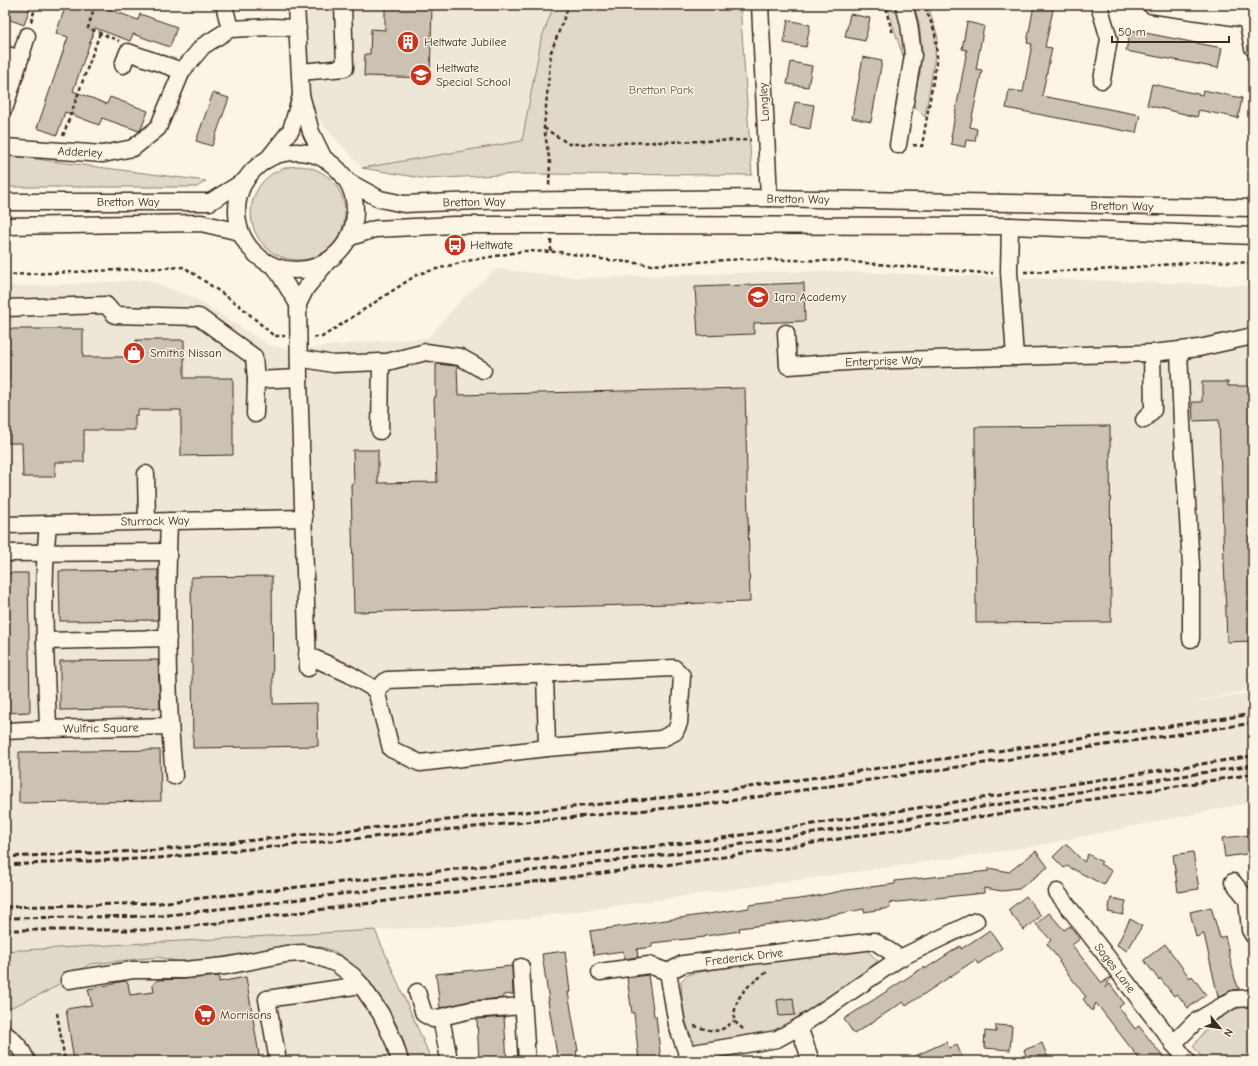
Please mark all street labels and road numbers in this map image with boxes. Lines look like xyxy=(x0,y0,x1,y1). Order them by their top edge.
street label: Langley xyxy=(756,82,772,122)
street label: Adderley xyxy=(57,144,103,160)
street label: Bretton Way xyxy=(767,191,830,207)
street label: Bretton Way xyxy=(443,194,506,210)
street label: Bretton Way xyxy=(97,195,160,209)
street label: Bretton Way xyxy=(1091,198,1154,214)
street label: Enterprise Way xyxy=(845,353,924,369)
street label: Sturrock Way xyxy=(121,513,190,529)
street label: Wulfric Square xyxy=(63,720,139,736)
street label: Sages Lane xyxy=(1092,940,1138,996)
street label: Frederick Drive xyxy=(704,945,784,969)

